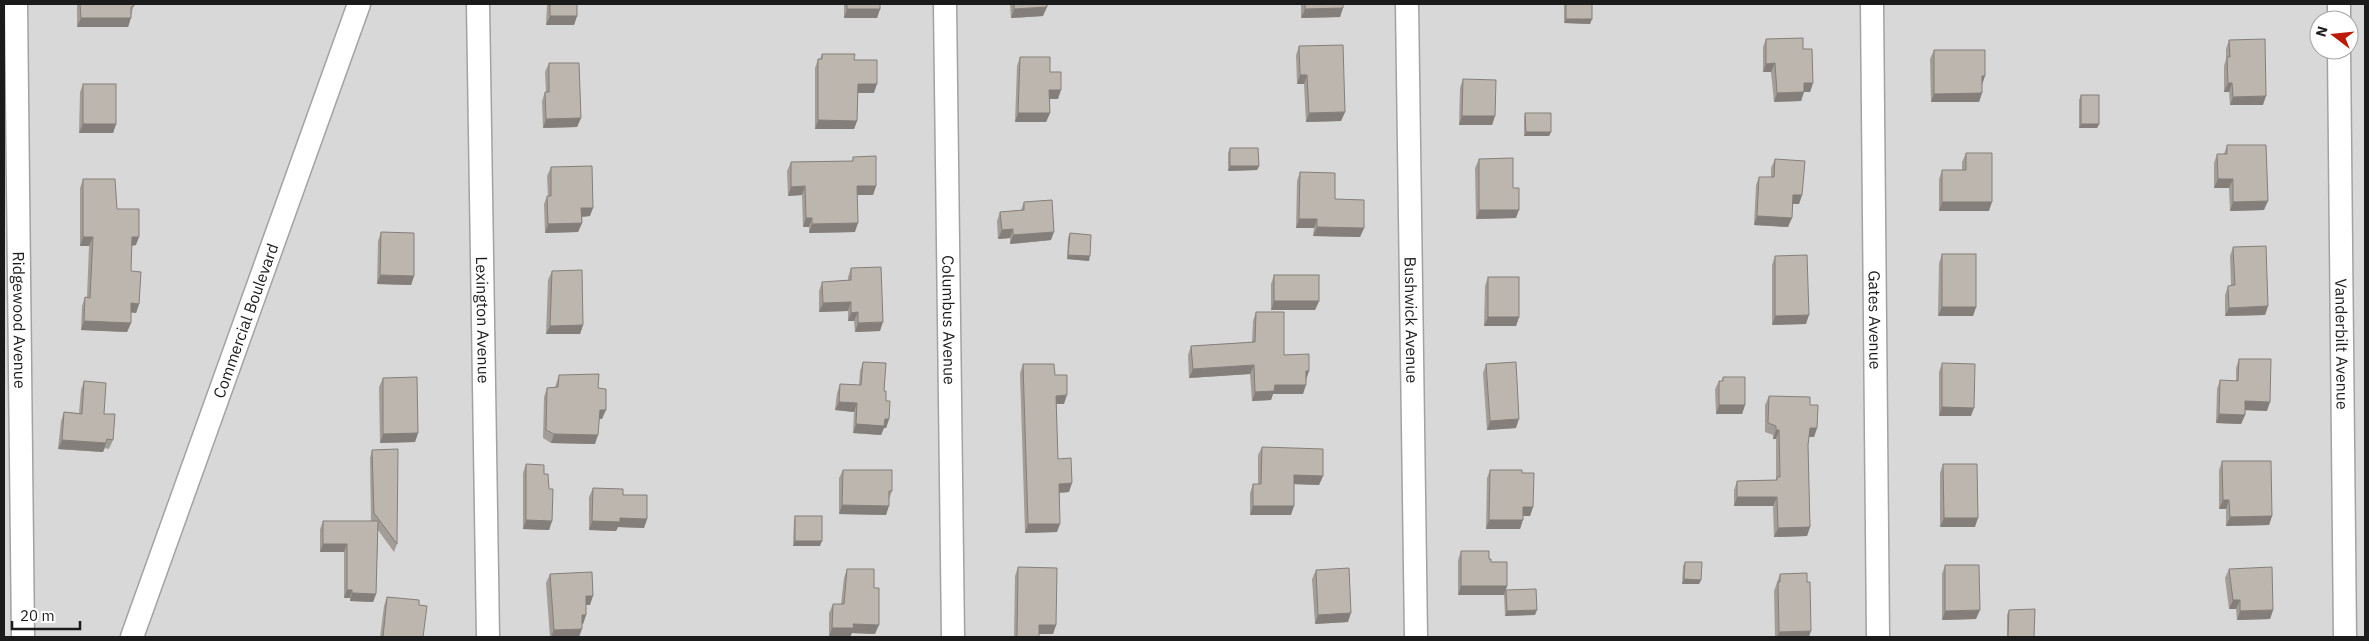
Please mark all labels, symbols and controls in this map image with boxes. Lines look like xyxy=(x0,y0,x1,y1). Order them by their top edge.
north arrow xyxy=(2309,10,2359,60)
text: N xyxy=(2311,24,2332,39)
street label: Commercial Boulevard xyxy=(208,241,282,401)
street label: Ridgewood Avenue xyxy=(9,251,30,389)
street label: Columbus Avenue xyxy=(938,255,960,385)
street label: Lexington Avenue xyxy=(472,256,494,384)
street label: Bushwick Avenue xyxy=(1401,257,1422,384)
street label: Gates Avenue xyxy=(1865,270,1885,370)
street label: Vanderbilt Avenue xyxy=(2331,278,2353,410)
scale bar xyxy=(12,598,80,630)
text: 20 m xyxy=(20,606,55,625)

